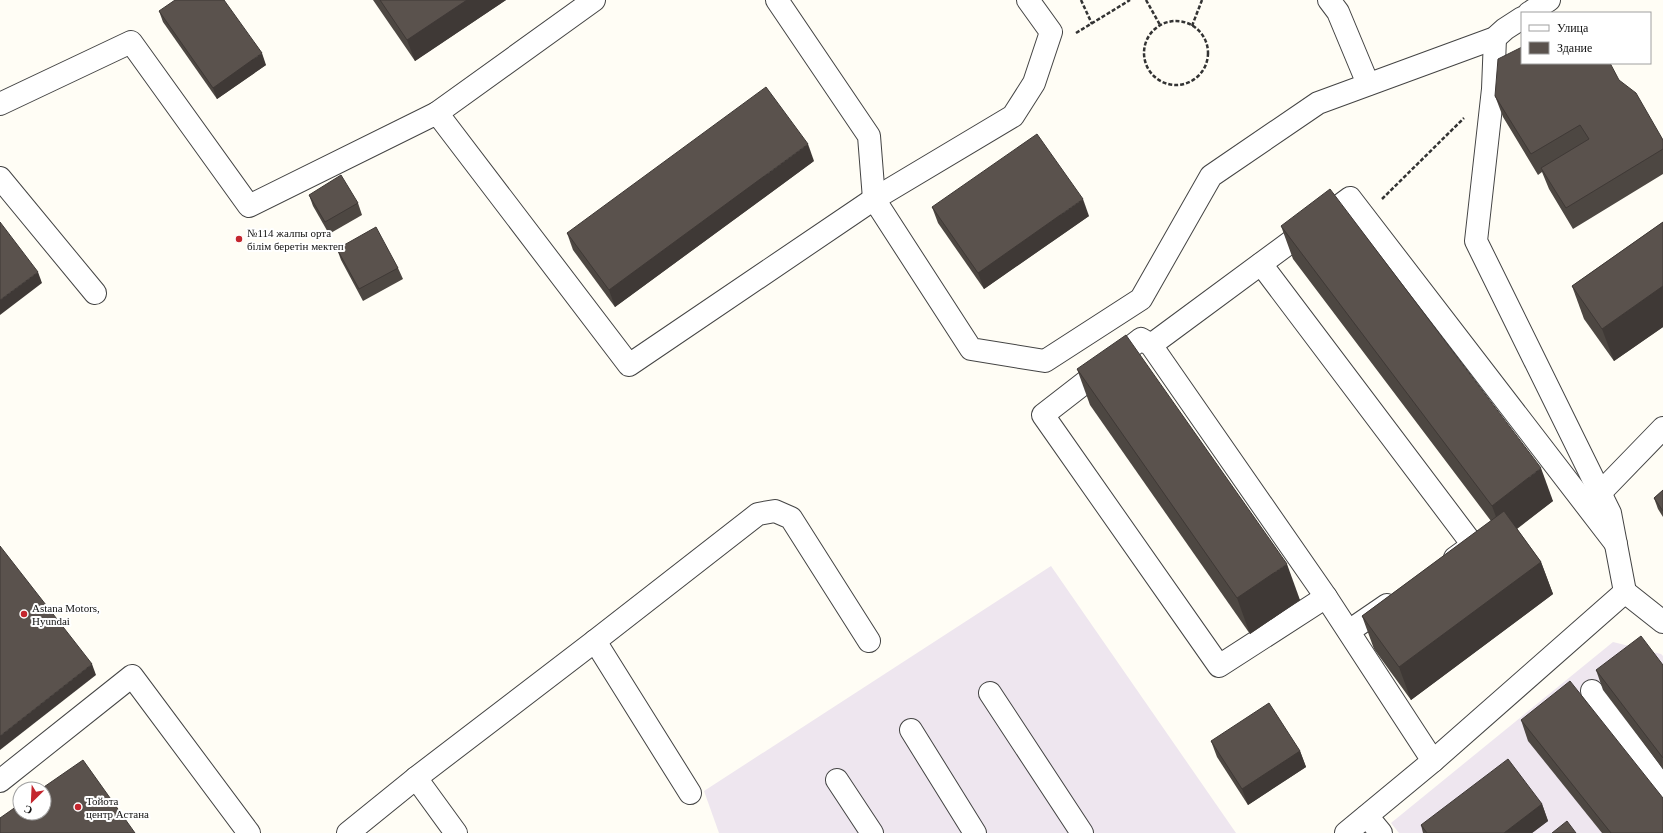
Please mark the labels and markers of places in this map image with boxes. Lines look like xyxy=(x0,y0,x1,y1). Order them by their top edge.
place label: №114 жалпы орта білім беретін мектеп xyxy=(247,227,344,252)
marker: №114 жалпы орта білім беретін мектеп xyxy=(234,234,244,244)
place label: Astana Motors, Hyundai xyxy=(32,602,100,627)
marker: Astana Motors, Hyundai xyxy=(19,609,29,619)
place label: Тойота центр Астана xyxy=(86,795,149,820)
marker: Тойота центр Астана xyxy=(73,802,83,812)

